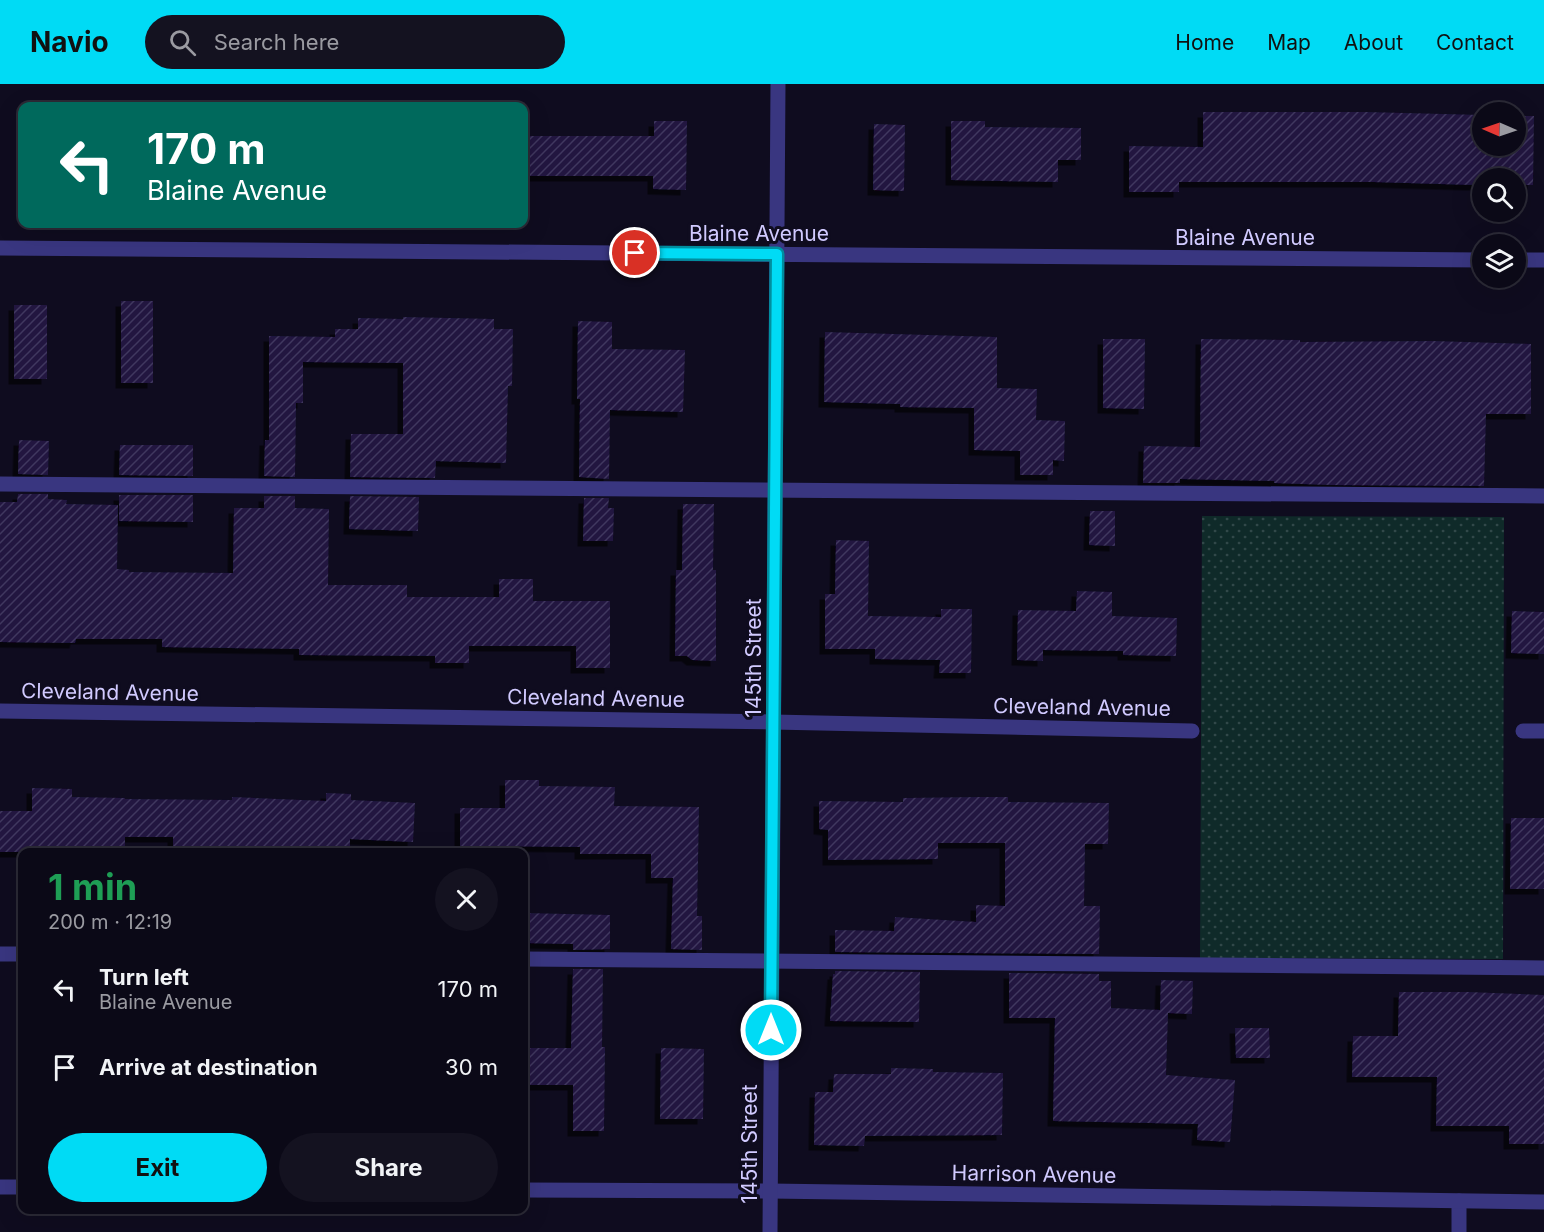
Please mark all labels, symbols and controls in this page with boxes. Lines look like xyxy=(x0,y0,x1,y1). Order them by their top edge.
search box xyxy=(145,15,565,69)
text: Navio xyxy=(30,25,109,59)
icon: search xyxy=(166,26,199,59)
text: Search here xyxy=(214,29,339,55)
text: Home xyxy=(1175,30,1234,55)
text: Map xyxy=(1267,30,1311,55)
text: About xyxy=(1344,30,1403,55)
text: Contact xyxy=(1436,30,1514,55)
north arrow xyxy=(1472,102,1526,156)
map controls xyxy=(1472,102,1526,288)
text: 170 m xyxy=(147,123,265,174)
icon: left xyxy=(48,126,126,204)
button: search xyxy=(1472,168,1526,222)
text: Blaine Avenue xyxy=(147,174,327,207)
street label: Blaine Avenue xyxy=(689,221,829,246)
street label: Blaine Avenue xyxy=(1175,225,1315,250)
pin xyxy=(609,227,660,278)
button: layers xyxy=(1472,234,1526,288)
icon: arrive xyxy=(618,236,651,269)
street label: 145th Street xyxy=(741,598,766,718)
street label: Cleveland Avenue xyxy=(21,678,199,706)
street label: Cleveland Avenue xyxy=(507,684,685,712)
street label: Cleveland Avenue xyxy=(993,693,1171,721)
text: 1 min xyxy=(48,865,137,909)
button: close xyxy=(435,868,498,931)
text: 200 m · 12:19 xyxy=(48,910,172,934)
text: Turn left xyxy=(99,964,189,990)
icon: left xyxy=(48,973,81,1006)
text: 170 m xyxy=(438,976,498,1002)
text: Blaine Avenue xyxy=(99,990,232,1014)
position arrow xyxy=(739,998,803,1062)
icon: arrive xyxy=(48,1051,81,1084)
text: Arrive at destination xyxy=(99,1054,318,1080)
text: 30 m xyxy=(445,1054,498,1080)
street label: 145th Street xyxy=(737,1084,762,1204)
button: Exit xyxy=(48,1133,267,1202)
button: Share xyxy=(279,1133,498,1202)
street label: Harrison Avenue xyxy=(951,1160,1117,1188)

